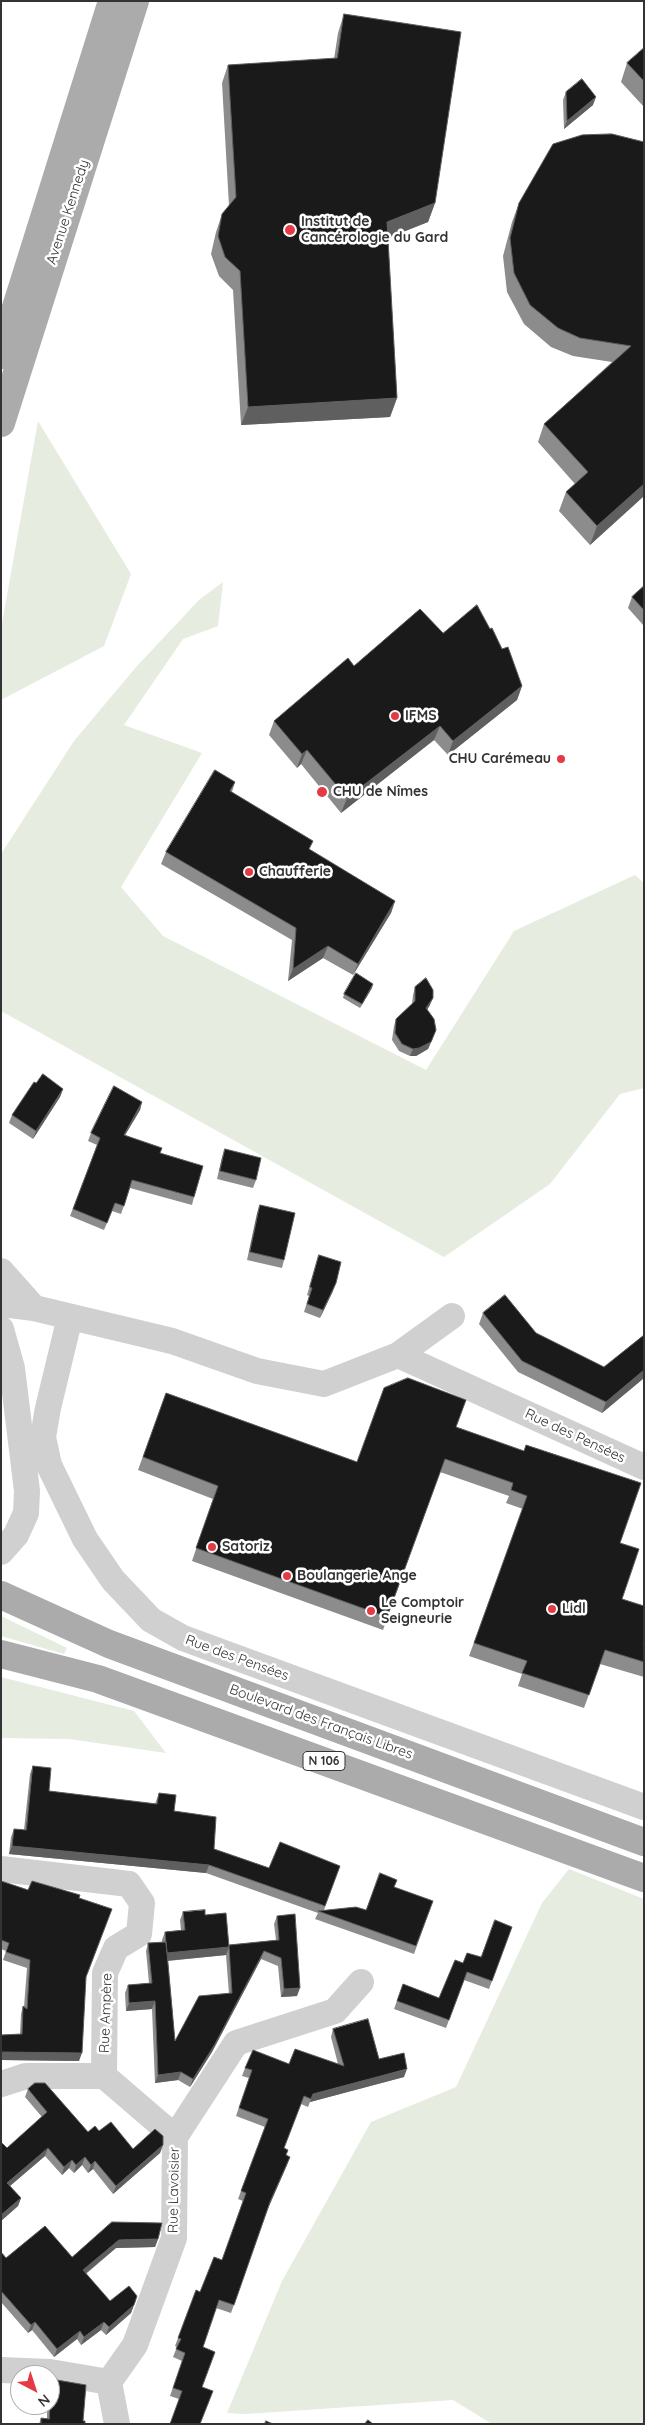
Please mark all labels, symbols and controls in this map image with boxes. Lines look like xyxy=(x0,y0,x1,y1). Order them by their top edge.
street label: Avenue Kennedy xyxy=(43,157,93,267)
place label: Institut de Cancérologie du Gard xyxy=(301,214,448,246)
marker: Institut de Cancérologie du Gard xyxy=(283,223,297,237)
place label: IFMS xyxy=(405,708,437,724)
marker: IFMS xyxy=(389,710,401,722)
place label: CHU Carémeau xyxy=(449,751,551,767)
marker: CHU Carémeau xyxy=(555,753,567,765)
place label: CHU de Nîmes xyxy=(333,784,428,800)
marker: CHU de Nîmes xyxy=(315,785,329,799)
place label: Chaufferie xyxy=(259,864,331,880)
marker: Chaufferie xyxy=(243,866,255,878)
street label: Rue des Pensées xyxy=(522,1405,628,1467)
place label: Satoriz xyxy=(222,1539,270,1555)
marker: Satoriz xyxy=(206,1541,218,1553)
place label: Boulangerie Ange xyxy=(297,1568,417,1584)
marker: Boulangerie Ange xyxy=(281,1570,293,1582)
place label: Le Comptoir Seigneurie xyxy=(381,1595,464,1628)
place label: Lidl xyxy=(562,1601,586,1617)
marker: Lidl xyxy=(546,1603,558,1615)
marker: Le Comptoir Seigneurie xyxy=(365,1605,377,1617)
street label: Rue des Pensées xyxy=(183,1631,291,1685)
street label: Boulevard des Français Libres xyxy=(227,1681,415,1763)
road number: N 106 xyxy=(303,1752,345,1770)
street label: Rue Ampère xyxy=(96,1973,116,2053)
street label: Rue Lavoisier xyxy=(165,2147,183,2233)
north arrow xyxy=(10,2365,60,2415)
text: N xyxy=(34,2391,54,2411)

